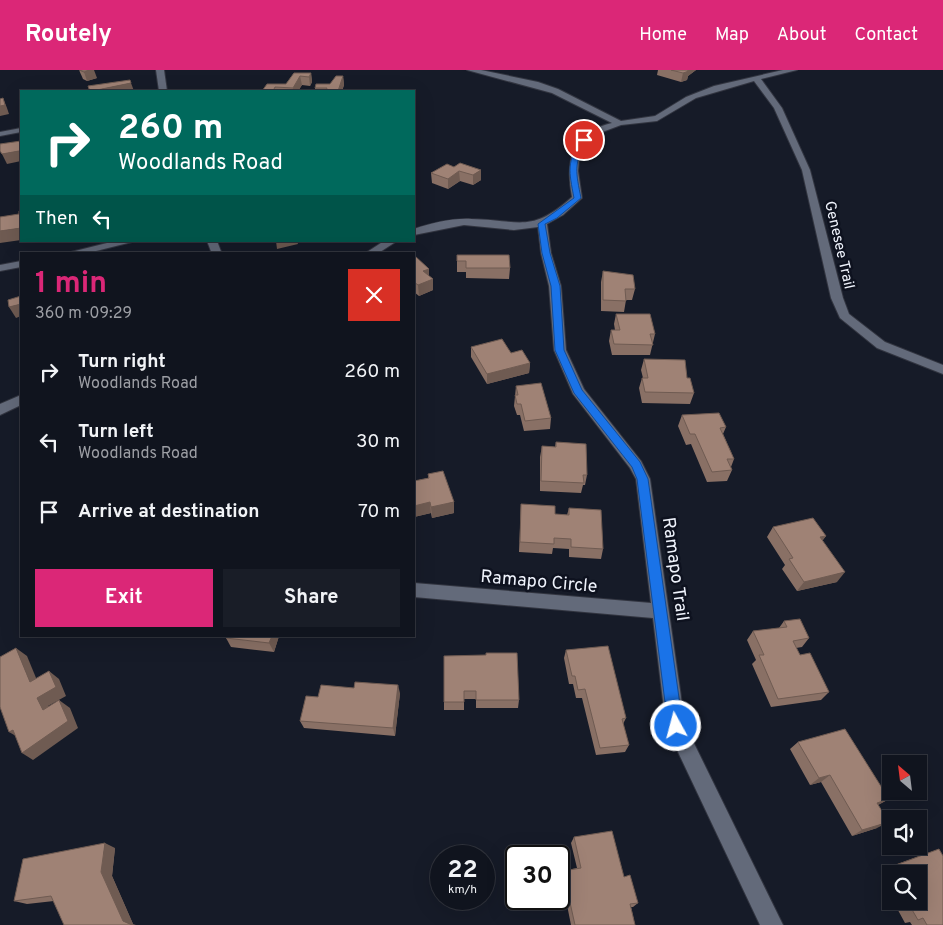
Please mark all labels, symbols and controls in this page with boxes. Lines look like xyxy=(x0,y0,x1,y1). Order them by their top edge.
text: Routely xyxy=(25,20,112,50)
text: Home xyxy=(639,24,687,47)
text: Map xyxy=(715,24,749,47)
text: About xyxy=(777,24,826,47)
text: Contact xyxy=(854,24,918,47)
text: 260 m xyxy=(118,107,223,151)
icon: right xyxy=(35,110,100,175)
pin xyxy=(563,119,605,161)
icon: arrive xyxy=(570,126,598,154)
text: Woodlands Road xyxy=(118,150,283,177)
street label: Genesee Trail xyxy=(819,199,858,291)
icon: left xyxy=(88,205,116,233)
text: Then xyxy=(35,207,78,231)
text: 1 min xyxy=(35,266,107,303)
button: close xyxy=(348,269,400,321)
text: 360 m · 09:29 xyxy=(35,304,132,324)
text: Turn right xyxy=(78,350,166,374)
icon: right xyxy=(35,358,63,386)
text: 260 m xyxy=(344,360,400,384)
text: Woodlands Road xyxy=(78,374,198,394)
text: Turn left xyxy=(78,420,154,444)
icon: left xyxy=(35,428,63,456)
text: 30 m xyxy=(356,430,400,454)
text: Woodlands Road xyxy=(78,444,198,464)
icon: arrive xyxy=(35,498,63,526)
text: Arrive at destination xyxy=(78,500,259,524)
text: 70 m xyxy=(358,500,400,524)
street label: Ramapo Trail xyxy=(656,516,693,623)
street label: Ramapo Circle xyxy=(479,566,598,599)
button: Exit xyxy=(35,569,213,627)
button: Share xyxy=(223,569,400,627)
position arrow xyxy=(649,699,701,751)
north arrow xyxy=(882,755,928,800)
map controls xyxy=(882,755,927,910)
button: sound xyxy=(882,810,927,855)
speed limit sign: 30 xyxy=(505,845,570,910)
text: 22 xyxy=(447,855,478,887)
button: search xyxy=(882,865,927,910)
text: km/h xyxy=(448,882,477,898)

